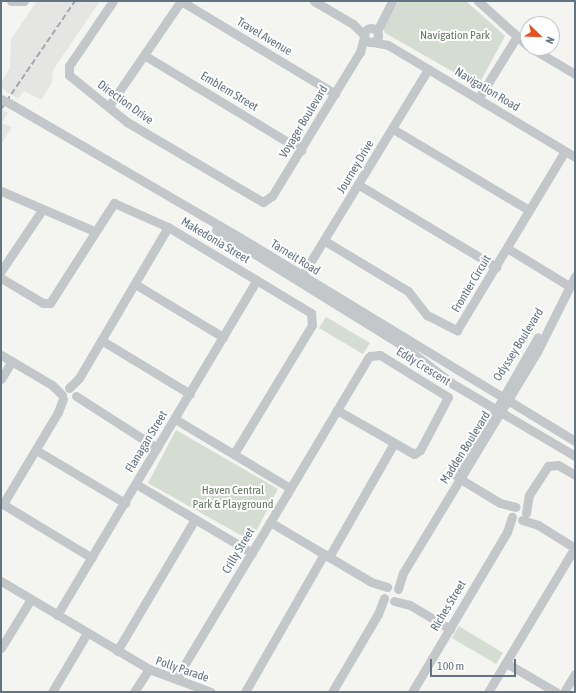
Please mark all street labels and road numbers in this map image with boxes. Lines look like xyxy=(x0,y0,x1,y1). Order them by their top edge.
street label: Travel Avenue xyxy=(234,15,294,59)
street label: Navigation Road xyxy=(452,65,522,115)
street label: Emblem Street xyxy=(198,69,260,115)
street label: Direction Drive xyxy=(94,78,156,128)
street label: Voyager Boulevard xyxy=(277,83,331,161)
street label: Journey Drive xyxy=(334,138,378,196)
street label: Makedonia Street xyxy=(178,215,252,267)
street label: Tarneit Road xyxy=(268,237,322,279)
street label: Frontier Circuit xyxy=(449,253,495,315)
street label: Odyssey Boulevard xyxy=(491,306,547,384)
street label: Eddy Crescent xyxy=(393,345,453,389)
street label: Flanagan Street xyxy=(123,409,171,475)
street label: Madden Boulevard xyxy=(438,409,494,487)
street label: Crilly Street xyxy=(220,525,258,577)
street label: Riches Street xyxy=(428,578,470,634)
street label: Polly Parade xyxy=(153,654,211,686)

